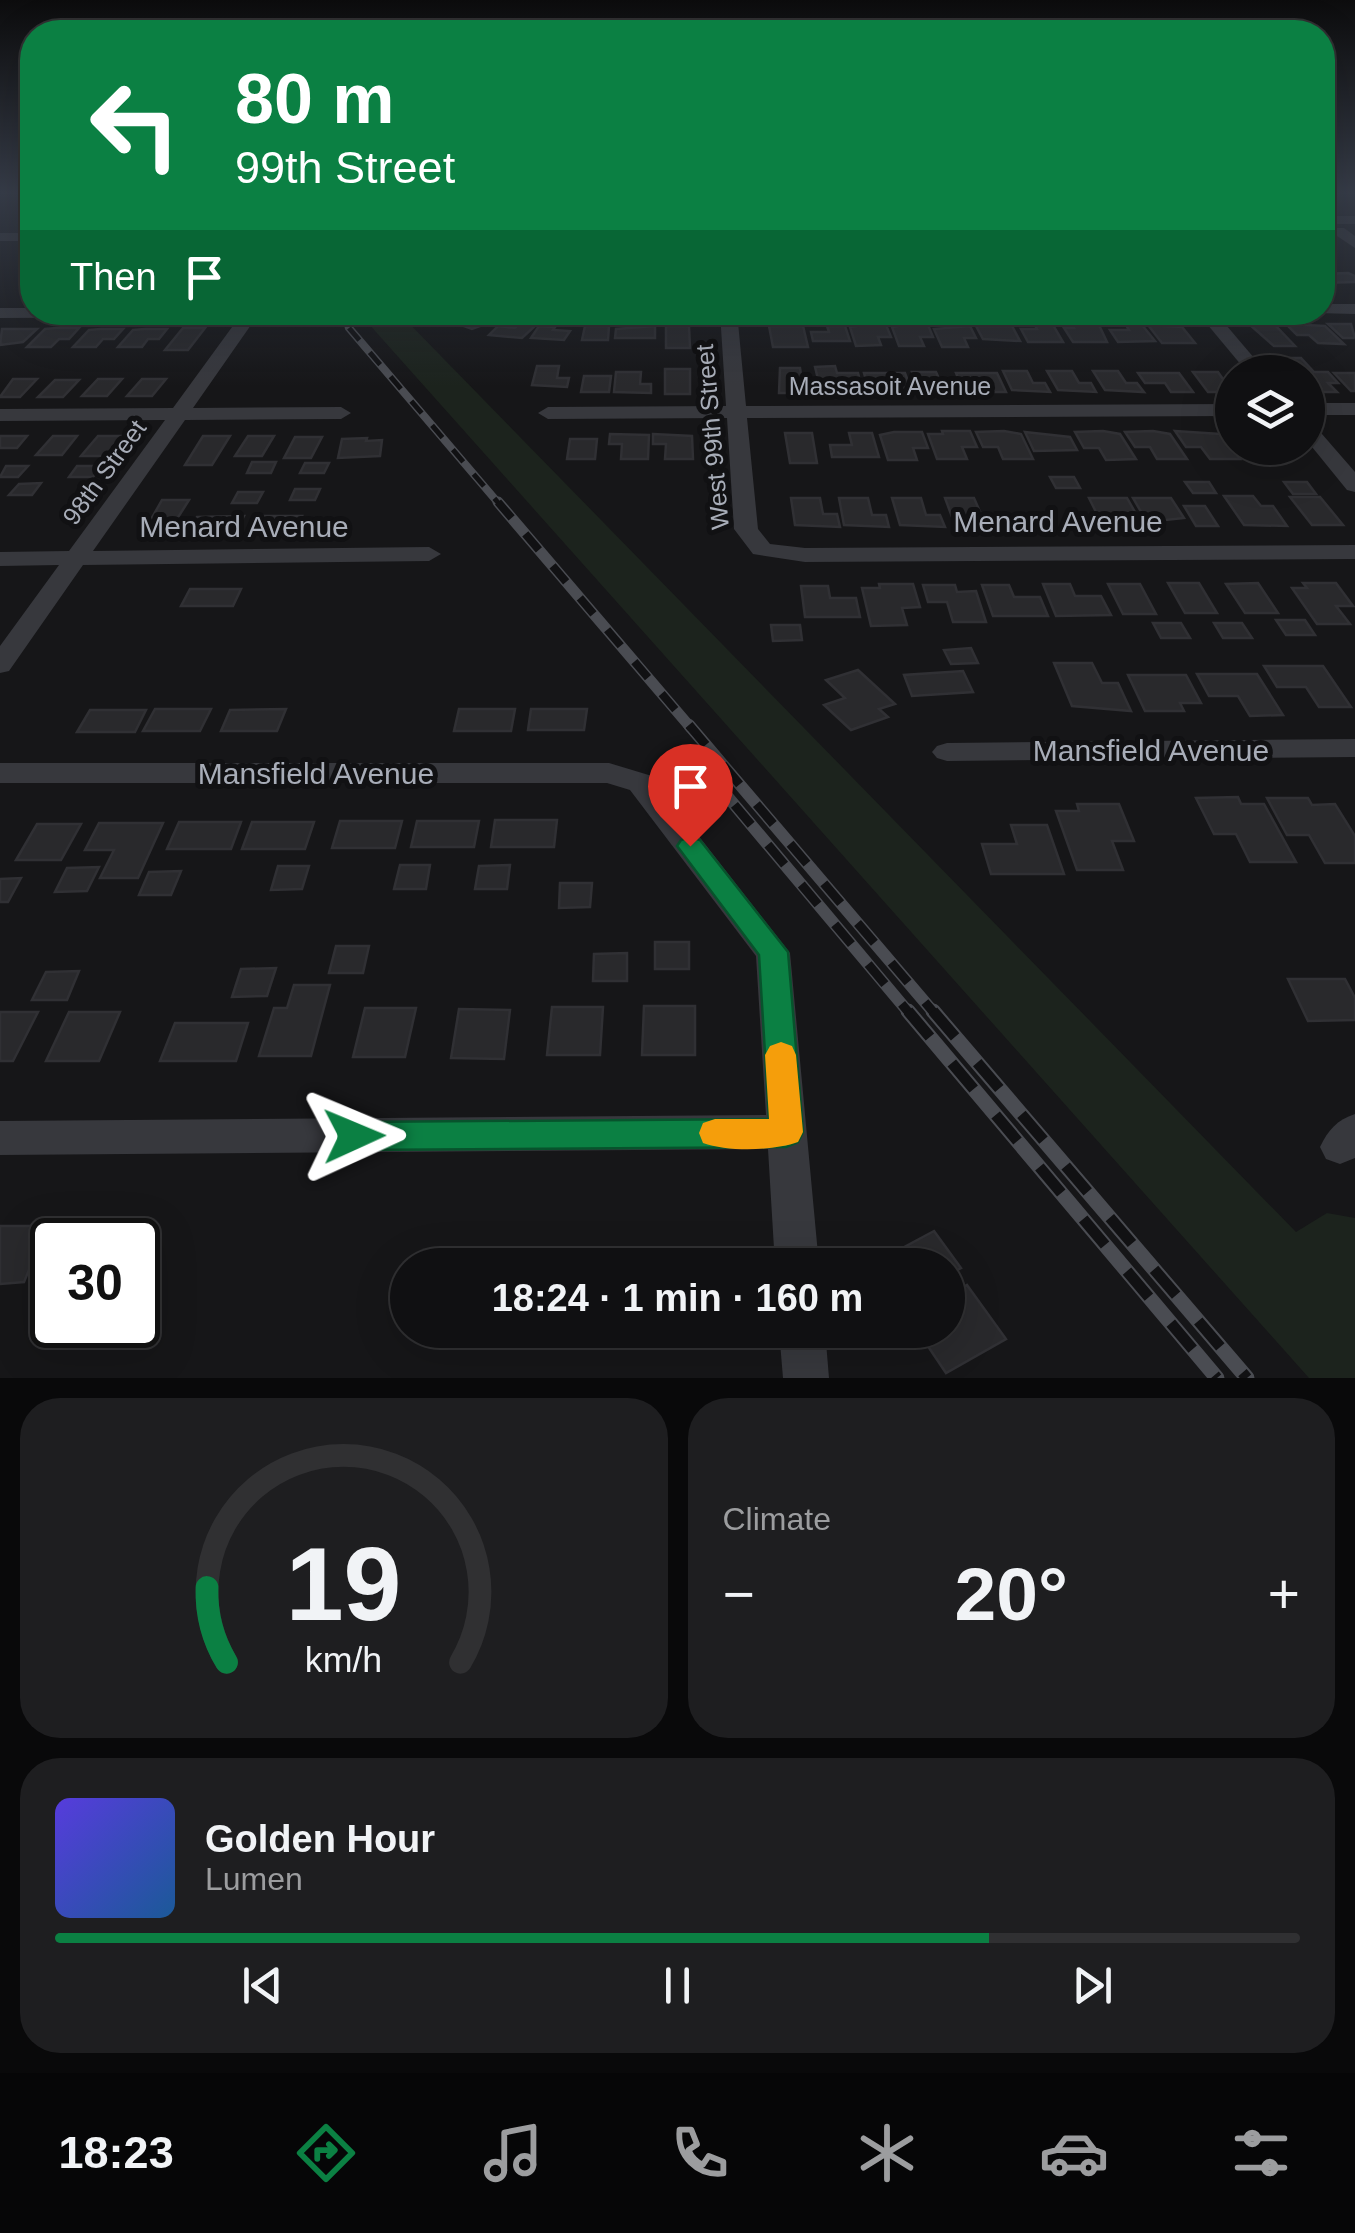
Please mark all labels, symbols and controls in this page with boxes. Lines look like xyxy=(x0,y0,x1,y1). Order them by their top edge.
icon: left xyxy=(70,60,200,190)
text: 80 m xyxy=(235,60,395,138)
text: 99th Street xyxy=(235,142,455,193)
icon: arrive xyxy=(177,250,232,305)
text: Then xyxy=(70,256,157,298)
street label: West 99th Street xyxy=(690,343,734,531)
map controls xyxy=(1215,355,1325,465)
button: layers xyxy=(1215,355,1325,465)
street label: Massasoit Avenue xyxy=(789,372,991,400)
street label: 98th Street xyxy=(57,414,151,530)
street label: Menard Avenue xyxy=(953,505,1163,538)
street label: Menard Avenue xyxy=(139,510,349,543)
street label: Mansfield Avenue xyxy=(1033,734,1269,767)
pin xyxy=(648,744,733,847)
street label: Mansfield Avenue xyxy=(198,757,434,790)
icon: arrive xyxy=(663,759,718,814)
position arrow xyxy=(302,1084,406,1188)
speed limit sign: 30 xyxy=(30,1218,160,1348)
text: 18:24 · 1 min · 160 m xyxy=(492,1277,863,1319)
text: Climate xyxy=(723,1501,831,1537)
text: 19 xyxy=(286,1526,402,1642)
text: 20° xyxy=(955,1552,1068,1636)
text: − xyxy=(723,1563,755,1625)
text: + xyxy=(1268,1563,1300,1625)
text: km/h xyxy=(305,1640,382,1680)
text: Golden Hour xyxy=(205,1818,435,1860)
text: Lumen xyxy=(205,1861,303,1897)
icon: previous xyxy=(235,1958,290,2013)
icon: pause xyxy=(650,1958,705,2013)
icon: next xyxy=(1065,1958,1120,2013)
icon: directions xyxy=(291,2118,361,2188)
icon: music xyxy=(478,2118,548,2188)
icon: phone xyxy=(665,2118,735,2188)
icon: climate xyxy=(852,2118,922,2188)
icon: car xyxy=(1039,2118,1109,2188)
icon: filters xyxy=(1226,2118,1296,2188)
text: 18:23 xyxy=(59,2127,174,2178)

